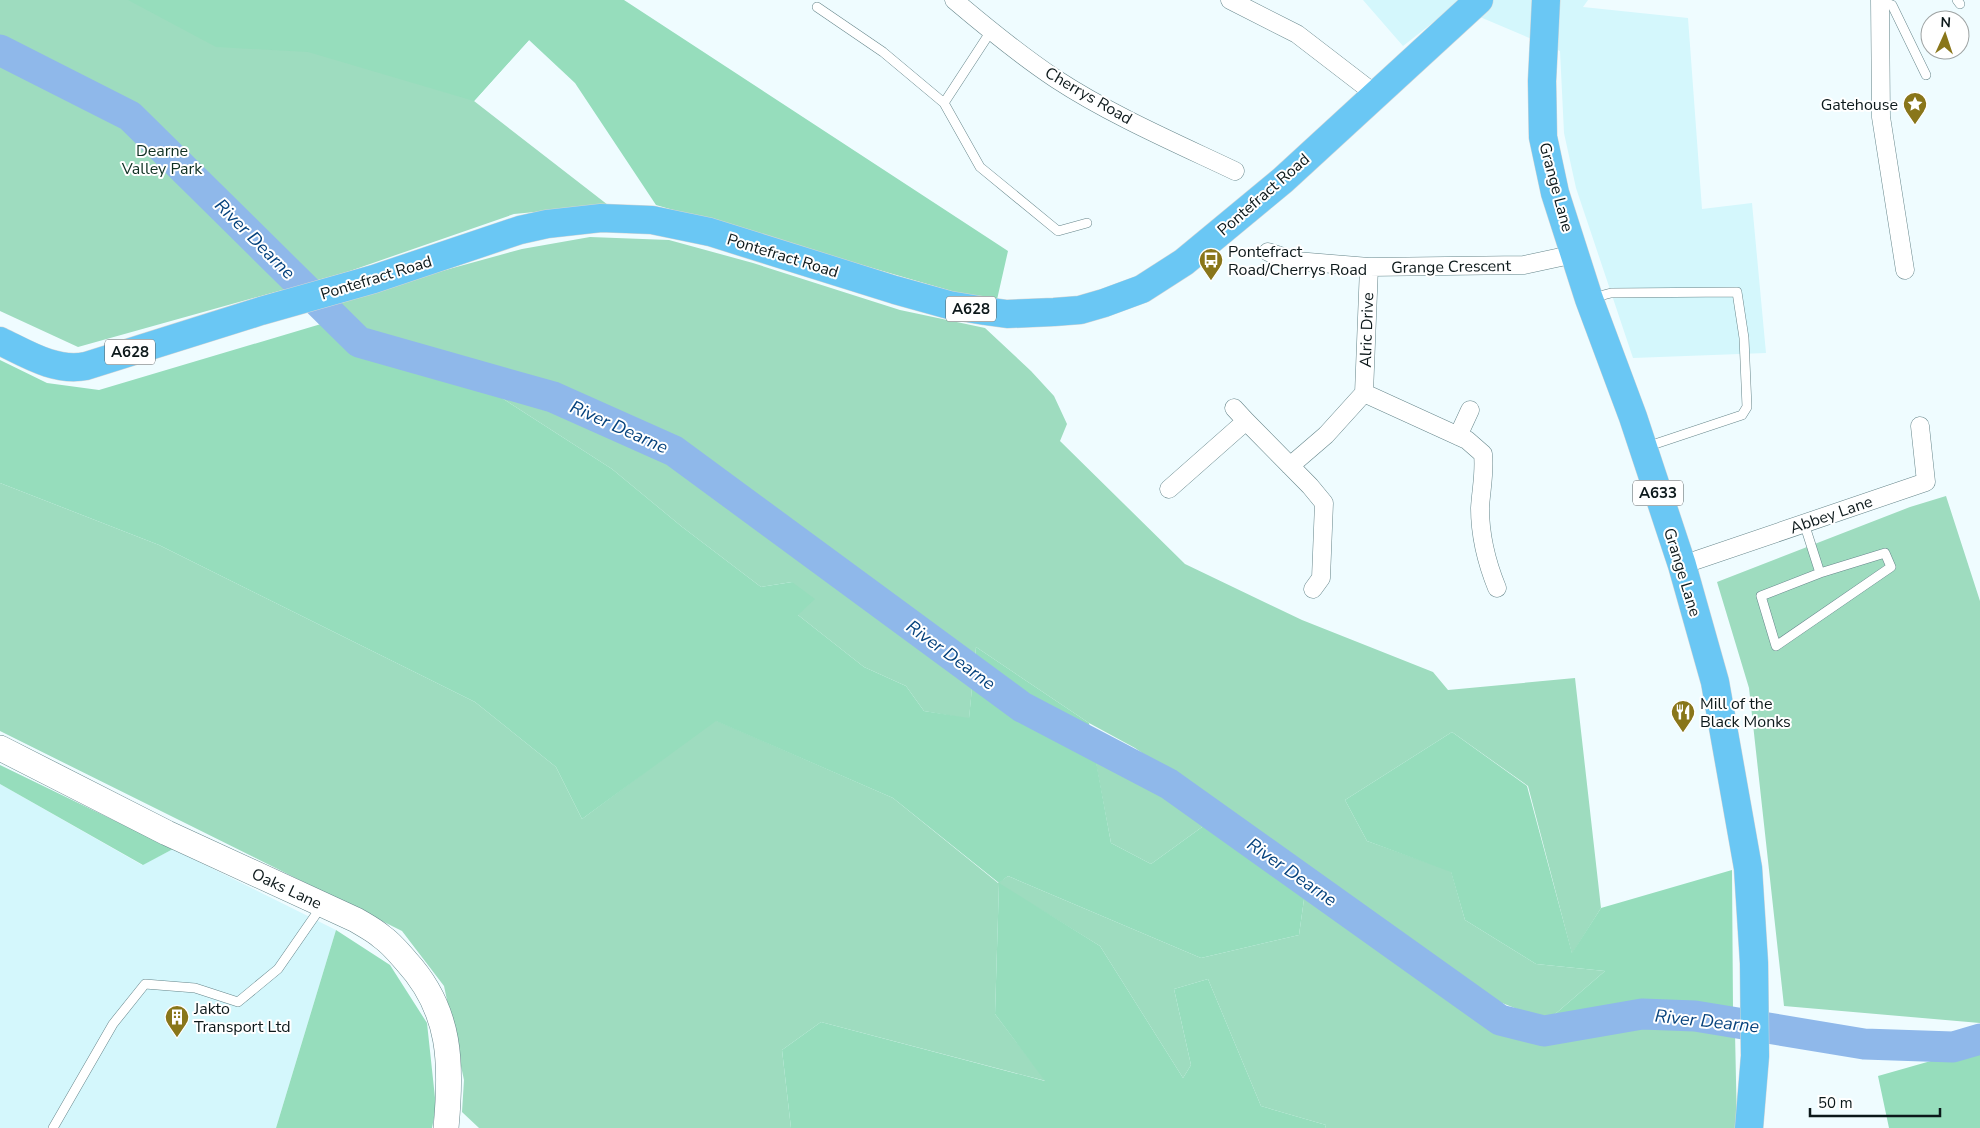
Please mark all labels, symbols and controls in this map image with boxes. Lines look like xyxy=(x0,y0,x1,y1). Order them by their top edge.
north arrow xyxy=(1920,10,1970,60)
text: N xyxy=(1940,13,1951,32)
street label: Cherrys Road xyxy=(1041,62,1136,130)
place icon: Gatehouse xyxy=(1902,91,1928,125)
place label: Gatehouse xyxy=(1821,94,1898,116)
park label: Dearne Valley Park xyxy=(121,140,203,180)
street label: Grange Lane xyxy=(1534,140,1579,234)
street label: Pontefract Road xyxy=(1213,149,1314,241)
water label: River Dearne xyxy=(209,193,301,285)
street label: Pontefract Road xyxy=(724,229,841,283)
place label: Pontefract Road/Cherrys Road xyxy=(1228,241,1367,281)
bus stop icon: Pontefract Road/Cherrys Road xyxy=(1198,247,1224,281)
street label: Pontefract Road xyxy=(318,251,435,305)
street label: Grange Crescent xyxy=(1391,255,1512,279)
street label: Alric Drive xyxy=(1355,292,1379,368)
road number: A628 xyxy=(946,296,996,322)
road number: A628 xyxy=(105,340,155,364)
water label: River Dearne xyxy=(566,395,672,459)
road number: A633 xyxy=(1633,480,1683,506)
street label: Abbey Lane xyxy=(1787,491,1875,539)
street label: Grange Lane xyxy=(1658,525,1706,619)
water label: River Dearne xyxy=(902,615,1001,696)
place label: Mill of the Black Monks xyxy=(1700,693,1791,733)
restaurant icon: Mill of the Black Monks xyxy=(1670,699,1696,733)
water label: River Dearne xyxy=(1242,832,1342,912)
street label: Oaks Lane xyxy=(248,863,325,915)
place label: Jakto Transport Ltd xyxy=(193,998,291,1038)
building icon: Jakto Transport Ltd xyxy=(164,1004,190,1038)
water label: River Dearne xyxy=(1654,1004,1761,1038)
scale bar xyxy=(1810,1086,1940,1118)
text: 50 m xyxy=(1818,1093,1853,1113)

